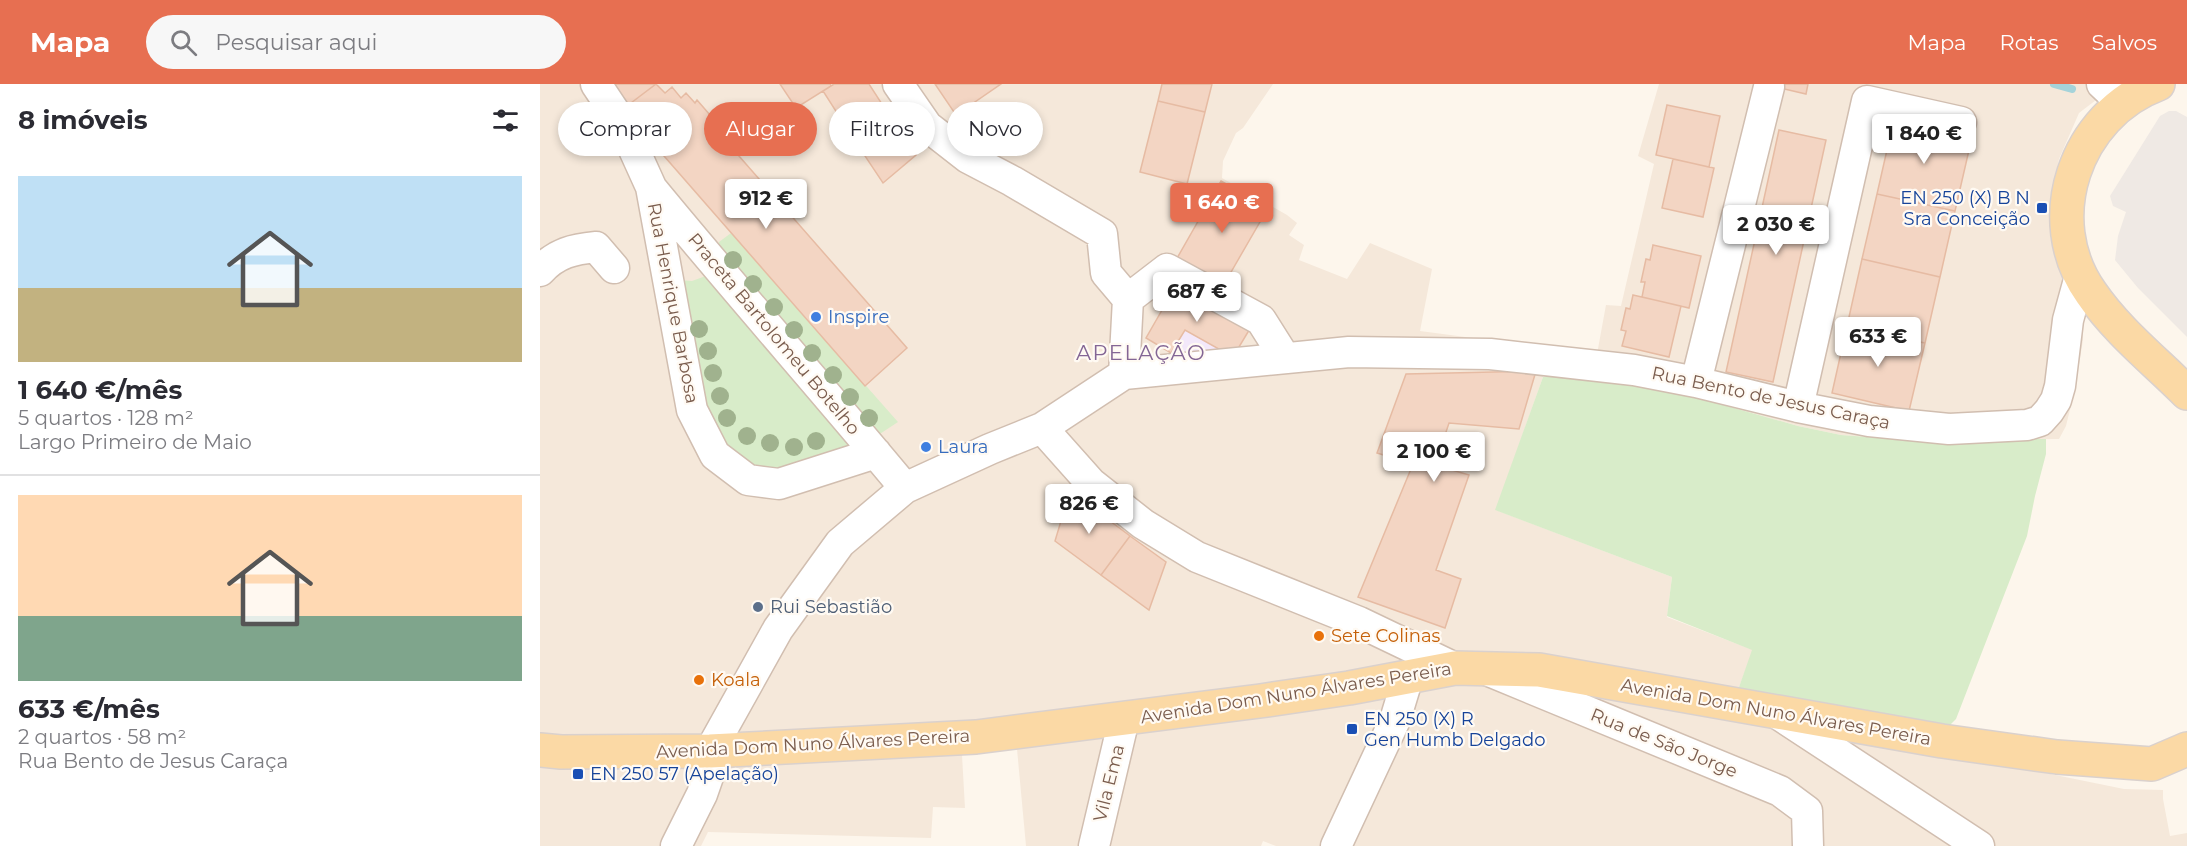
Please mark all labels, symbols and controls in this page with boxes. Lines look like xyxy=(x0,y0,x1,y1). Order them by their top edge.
search box xyxy=(146,15,566,69)
text: Mapa xyxy=(30,25,110,59)
icon: search xyxy=(167,26,200,59)
text: Pesquisar aqui xyxy=(215,29,377,56)
text: Mapa xyxy=(1907,30,1966,55)
text: Rotas xyxy=(1999,30,2059,55)
text: Salvos xyxy=(2092,30,2157,55)
chip: Comprar xyxy=(558,102,692,156)
chip: Alugar xyxy=(704,102,817,156)
chip: Filtros xyxy=(829,102,935,156)
chip: Novo xyxy=(947,102,1043,156)
text: 8 imóveis xyxy=(18,104,148,136)
icon: filters xyxy=(489,104,522,137)
pin: 1 840 € xyxy=(1869,114,1979,165)
text: 1 840 € xyxy=(1886,121,1962,145)
pin: 912 € xyxy=(724,179,808,230)
pin: 1 640 € xyxy=(1167,183,1277,234)
text: 912 € xyxy=(739,186,793,210)
place label: EN 250 (X) B N Sra Conceição xyxy=(1900,187,2030,230)
text: 1 640 € xyxy=(1184,190,1260,214)
street label: Rua Henrique Barbosa xyxy=(643,201,703,405)
marker: EN 250 (X) B N Sra Conceição xyxy=(2035,201,2049,215)
pin: 2 030 € xyxy=(1721,205,1831,256)
text: 2 030 € xyxy=(1737,212,1815,236)
icon: home xyxy=(216,215,324,323)
street label: Praceta Bartolomeu Botelho xyxy=(683,229,865,439)
pin: 687 € xyxy=(1155,272,1239,323)
text: 687 € xyxy=(1167,279,1227,303)
place label: Inspire xyxy=(828,306,889,328)
marker: Inspire xyxy=(809,310,823,324)
pin: 633 € xyxy=(1836,317,1920,368)
text: 633 € xyxy=(1849,324,1907,348)
district label: APELAÇÃO xyxy=(1076,340,1206,365)
street label: Rua Bento de Jesus Caraça xyxy=(1650,362,1892,434)
text: 1 640 €/mês xyxy=(18,374,182,406)
text: 5 quartos · 128 m² xyxy=(18,406,194,430)
text: Largo Primeiro de Maio xyxy=(18,430,252,454)
pin: 2 100 € xyxy=(1379,432,1489,483)
place label: Laura xyxy=(938,436,988,458)
text: 2 100 € xyxy=(1397,439,1471,463)
marker: Laura xyxy=(919,440,933,454)
pin: 826 € xyxy=(1047,484,1131,535)
text: 826 € xyxy=(1059,491,1119,515)
icon: home xyxy=(216,534,324,642)
place label: Rui Sebastião xyxy=(770,596,892,618)
marker: Rui Sebastião xyxy=(751,600,765,614)
place label: Sete Colinas xyxy=(1331,625,1441,647)
marker: Sete Colinas xyxy=(1312,629,1326,643)
street label: Avenida Dom Nuno Álvares Pereira xyxy=(1139,658,1453,728)
place label: Koala xyxy=(711,669,761,691)
marker: Koala xyxy=(692,673,706,687)
street label: Avenida Dom Nuno Álvares Pereira xyxy=(1619,674,1933,750)
text: 633 €/mês xyxy=(18,693,160,725)
street label: Rua de São Jorge xyxy=(1587,703,1741,783)
place label: EN 250 (X) R Gen Humb Delgado xyxy=(1364,708,1545,751)
marker: EN 250 (X) R Gen Humb Delgado xyxy=(1345,722,1359,736)
text: 2 quartos · 58 m² xyxy=(18,725,186,749)
street label: Avenida Dom Nuno Álvares Pereira xyxy=(655,725,971,763)
street label: Vila Ema xyxy=(1089,742,1129,824)
text: Rua Bento de Jesus Caraça xyxy=(18,749,288,773)
place label: EN 250 57 (Apelação) xyxy=(590,763,779,785)
marker: EN 250 57 (Apelação) xyxy=(571,767,585,781)

